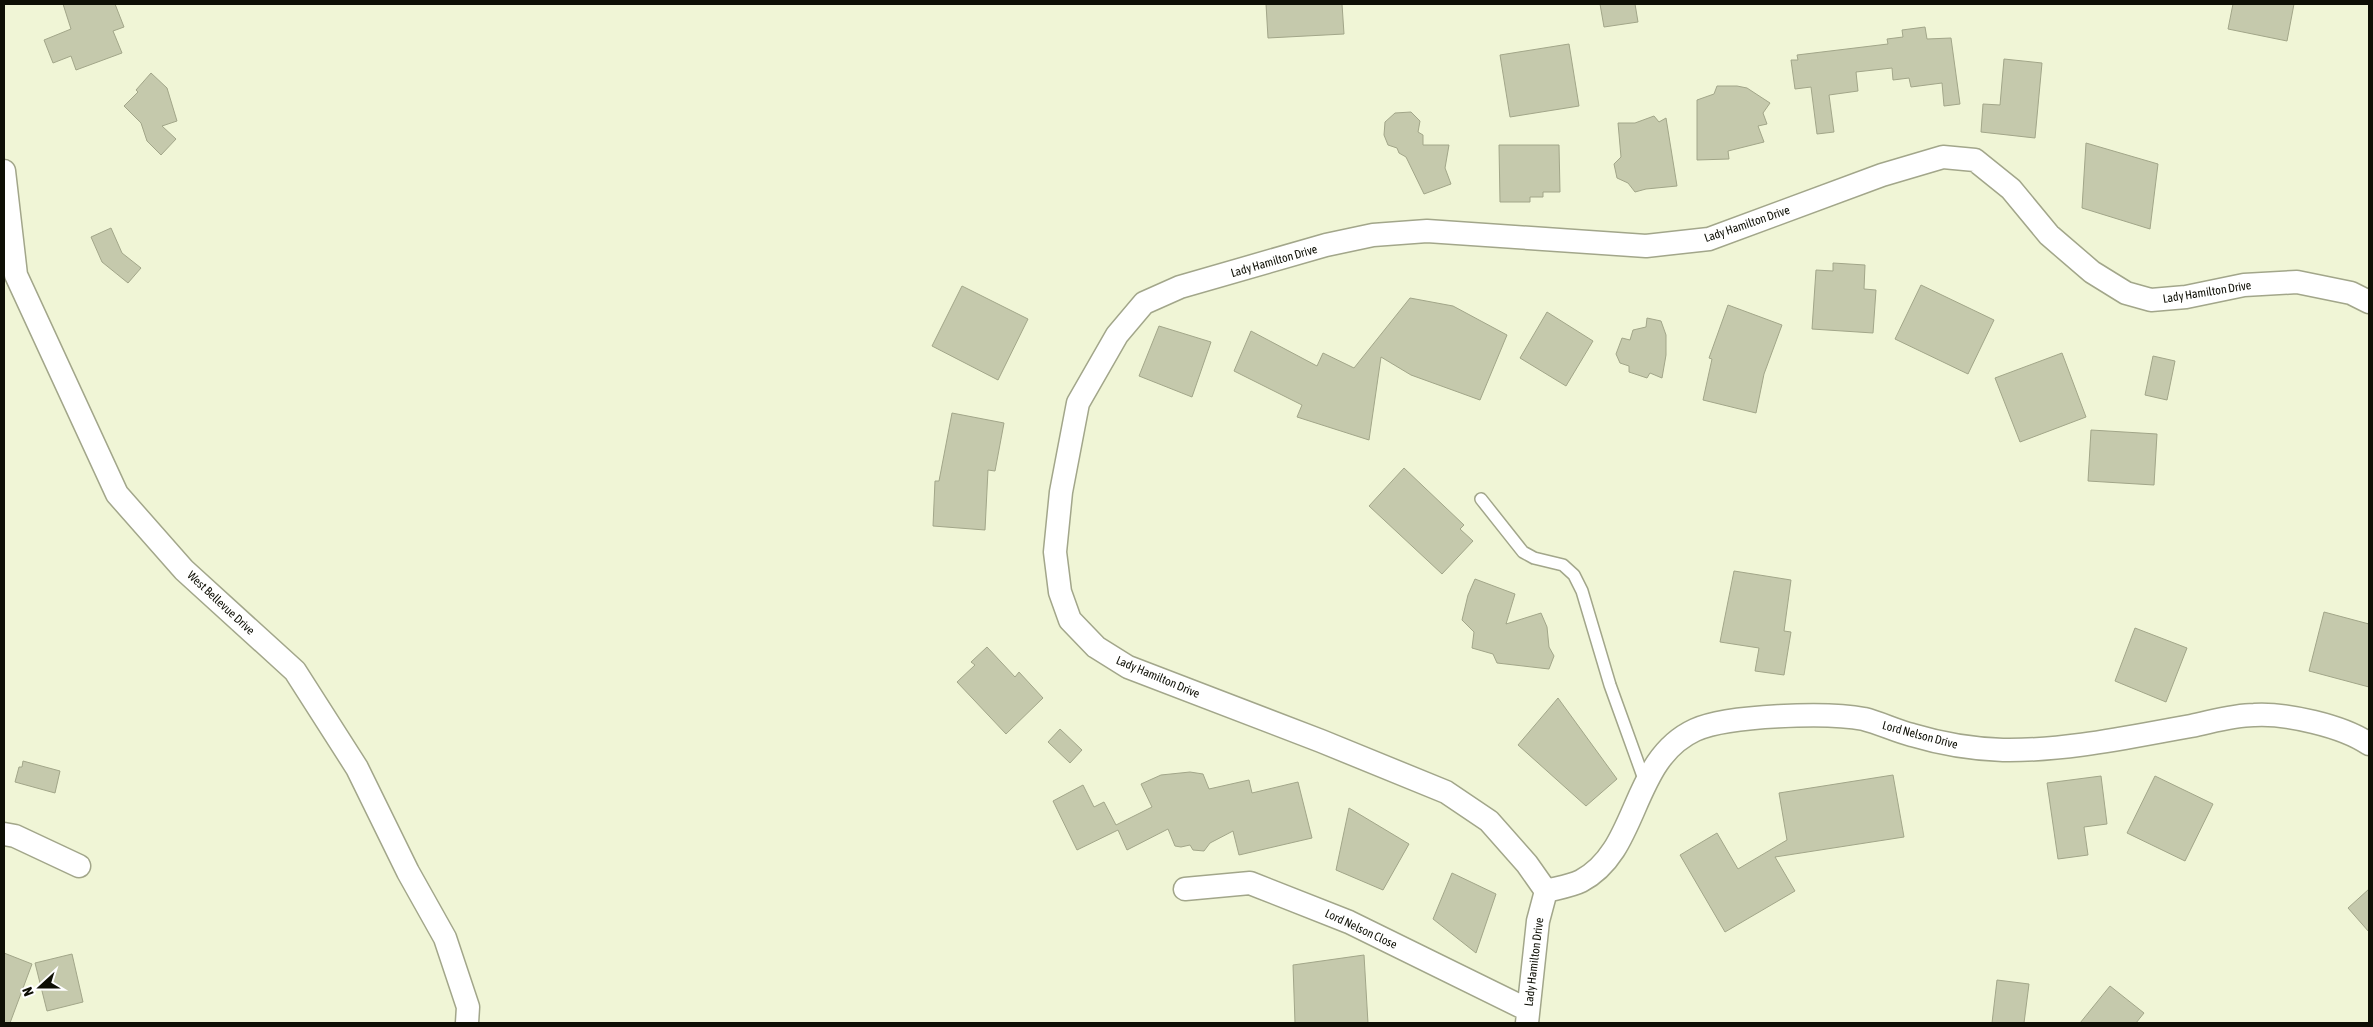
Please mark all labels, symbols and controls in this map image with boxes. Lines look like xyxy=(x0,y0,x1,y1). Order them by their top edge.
street label: Lady Hamilton Drive xyxy=(1702,203,1792,245)
street label: Lady Hamilton Drive xyxy=(1229,242,1319,280)
street label: Lady Hamilton Drive xyxy=(2162,278,2252,306)
street label: West Bellevue Drive xyxy=(184,568,258,638)
street label: Lady Hamilton Drive xyxy=(1114,653,1202,701)
street label: Lord Nelson Drive xyxy=(1881,718,1959,752)
street label: Lord Nelson Close xyxy=(1323,906,1399,952)
street label: Lady Hamilton Drive xyxy=(1522,917,1546,1007)
north arrow xyxy=(15,962,65,1012)
text: N xyxy=(19,985,37,998)

